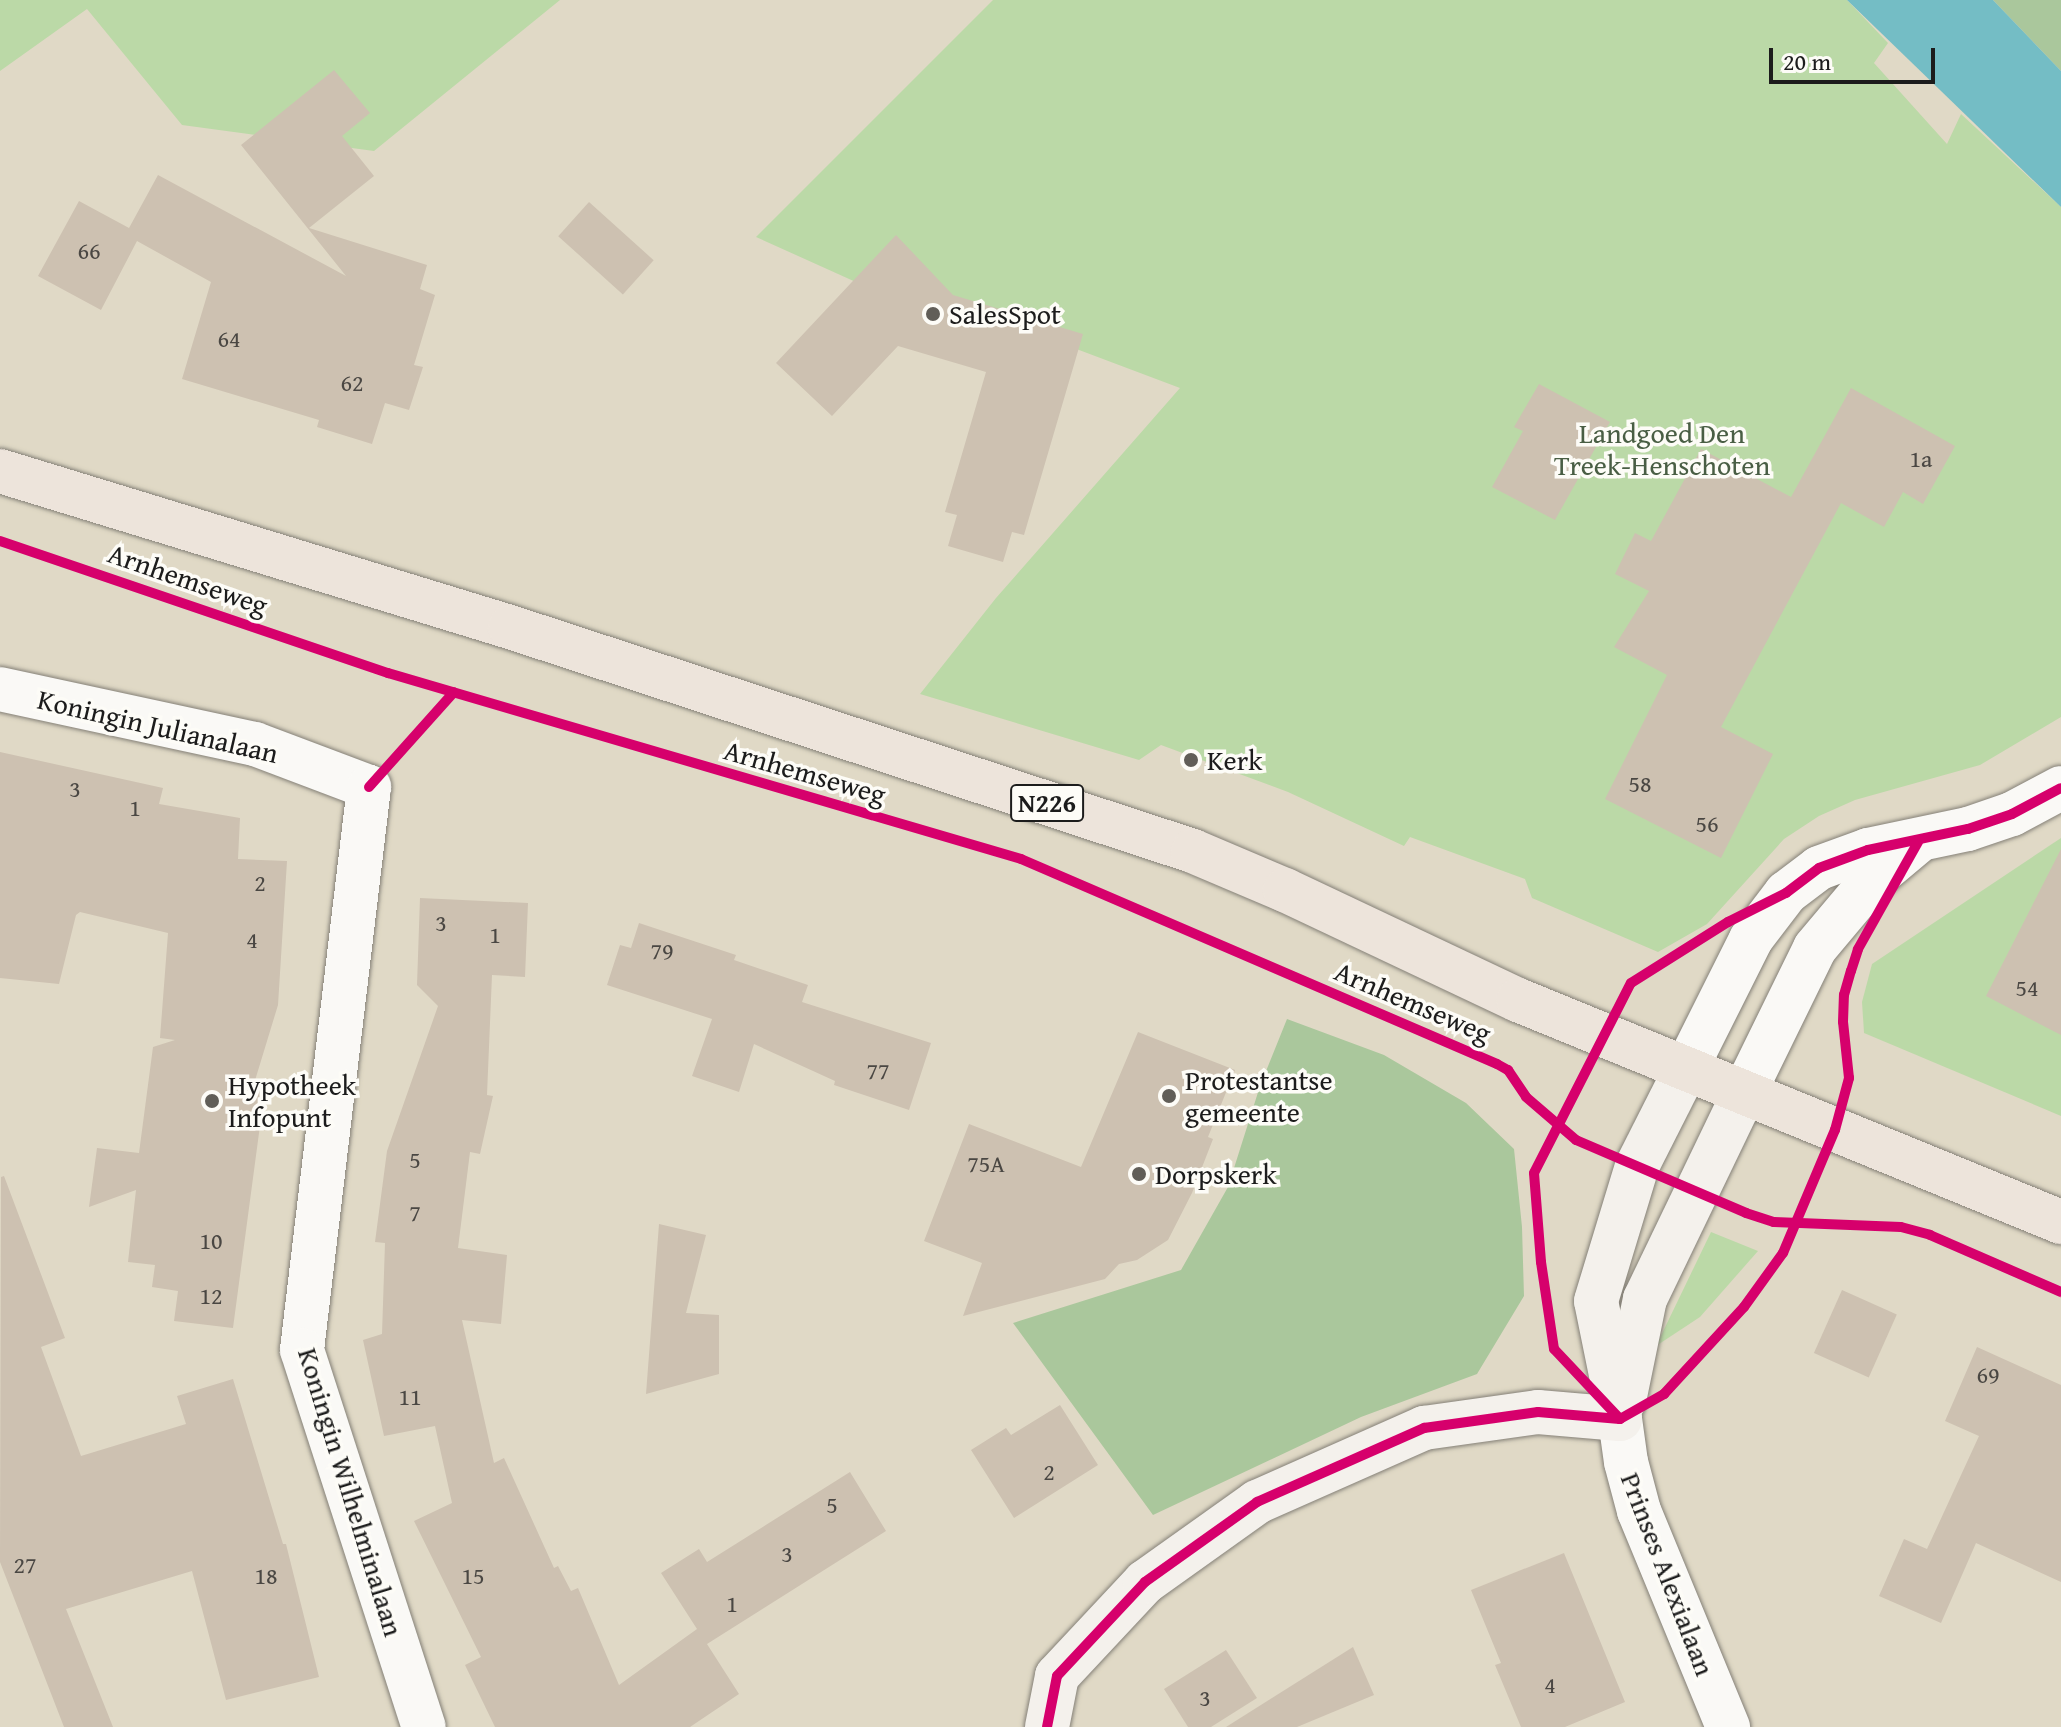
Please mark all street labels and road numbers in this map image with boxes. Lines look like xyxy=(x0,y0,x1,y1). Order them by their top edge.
street label: Arnhemseweg xyxy=(104,536,272,622)
street label: Koningin Julianalaan xyxy=(34,682,282,770)
street label: Arnhemseweg xyxy=(720,733,890,811)
road number: N226 xyxy=(1009,781,1085,825)
street label: Arnhemseweg xyxy=(1330,954,1496,1050)
street label: Koningin Wilhelminalaan xyxy=(291,1344,411,1640)
street label: Prinses Alexialaan xyxy=(1614,1468,1722,1680)

